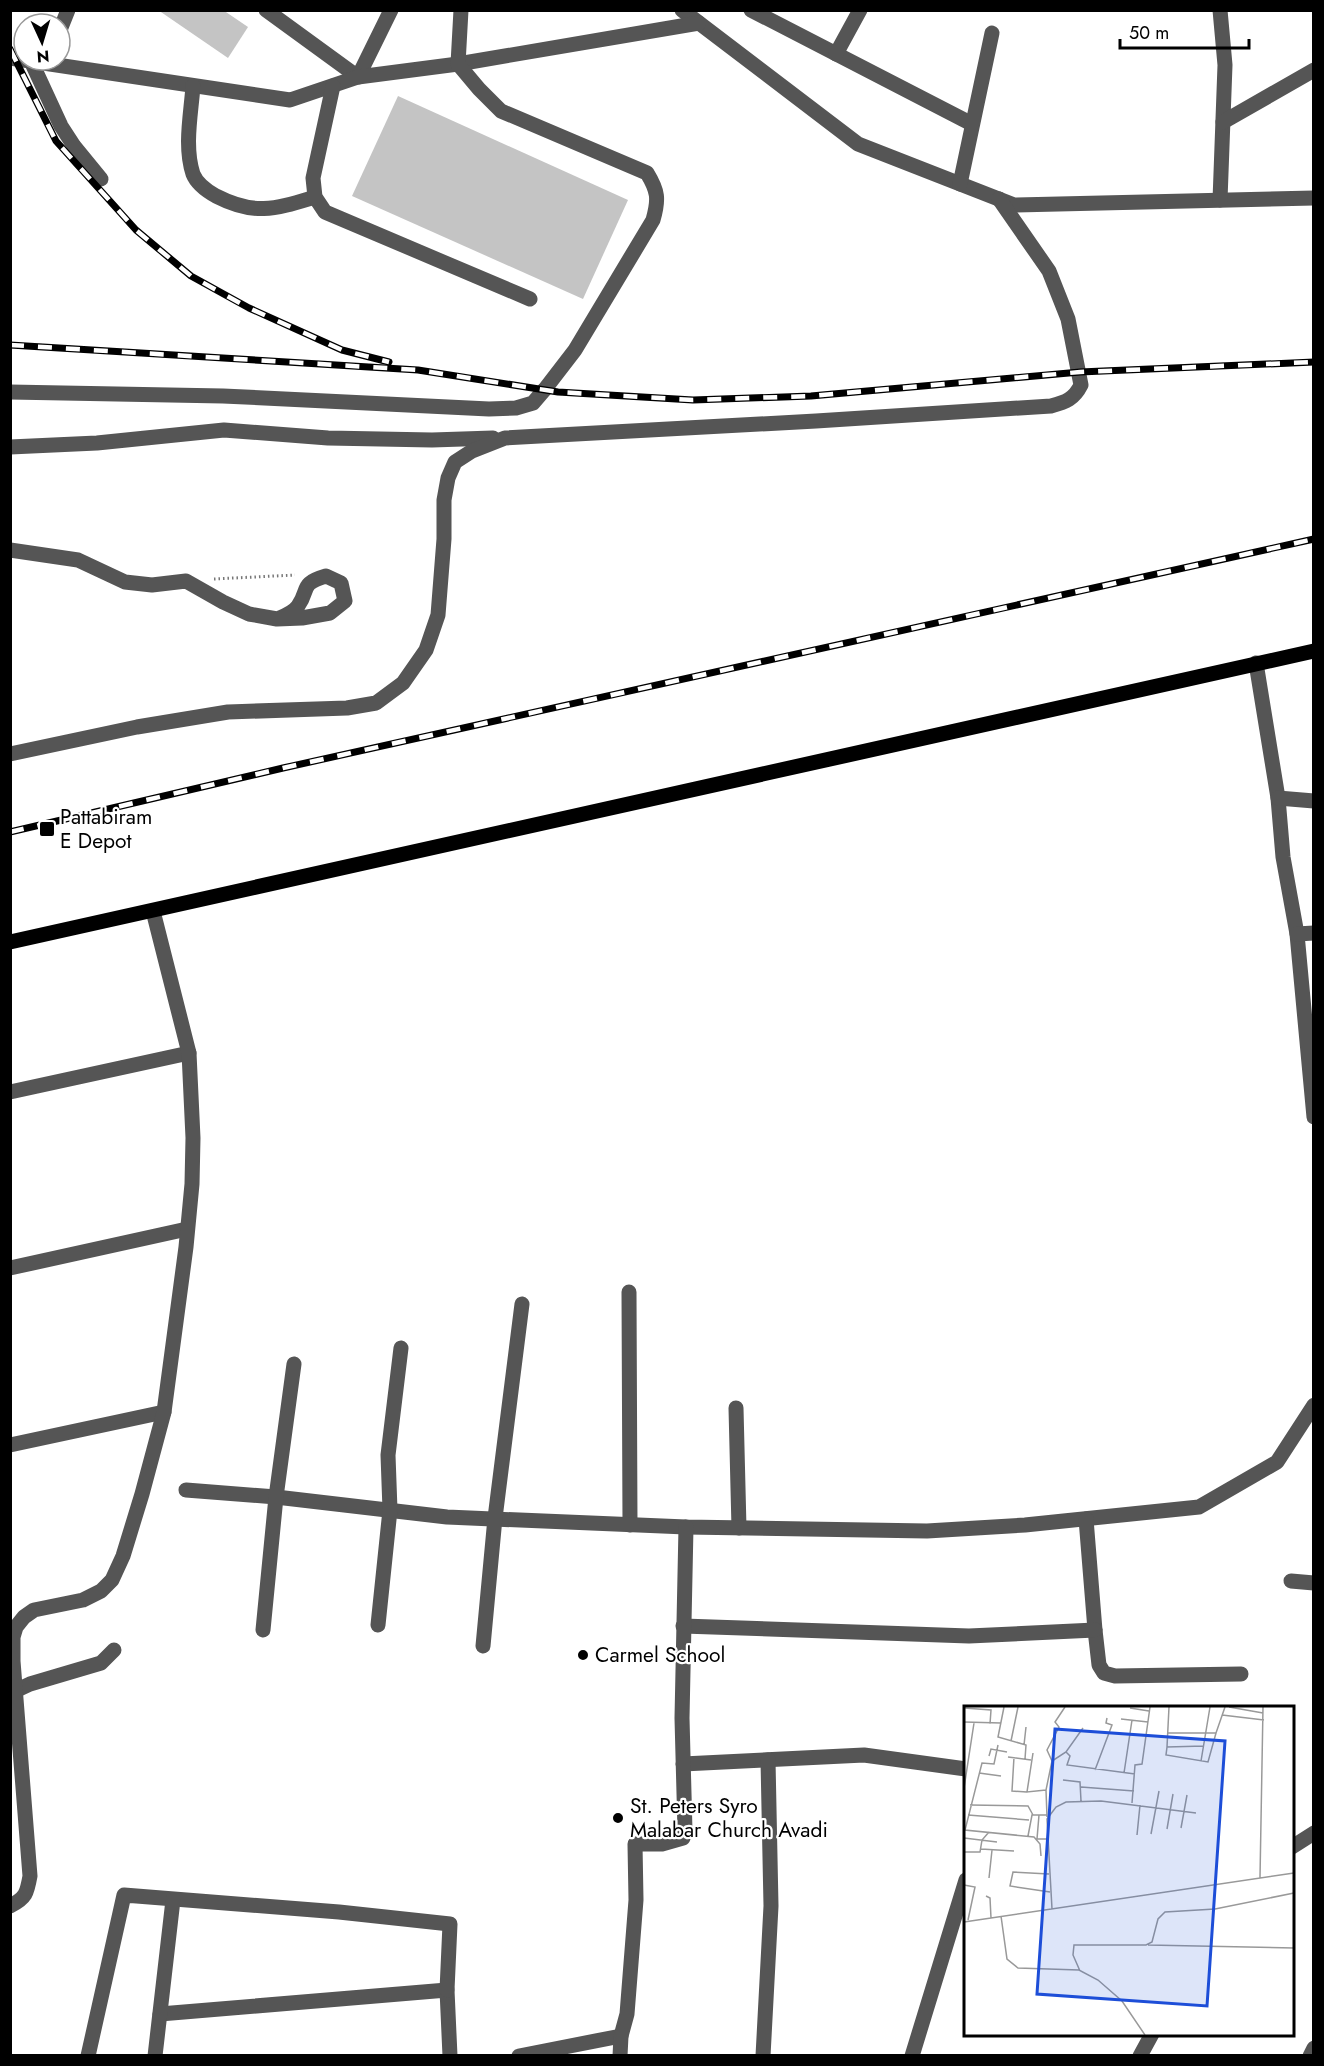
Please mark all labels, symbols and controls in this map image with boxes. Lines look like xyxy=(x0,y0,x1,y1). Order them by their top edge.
north arrow xyxy=(12,12,72,72)
scale bar xyxy=(1120,12,1249,50)
text: 50 m xyxy=(1129,20,1169,46)
text: N xyxy=(36,45,50,68)
place label: Pattabiram E Depot xyxy=(60,802,152,856)
marker: Pattabiram E Depot xyxy=(38,820,56,838)
place label: Carmel School xyxy=(595,1640,725,1670)
marker: Carmel School xyxy=(576,1648,590,1662)
inset map xyxy=(964,1706,1294,2036)
place label: St. Peters Syro Malabar Church Avadi xyxy=(630,1791,828,1845)
marker: St. Peters Syro Malabar Church Avadi xyxy=(611,1811,625,1825)

